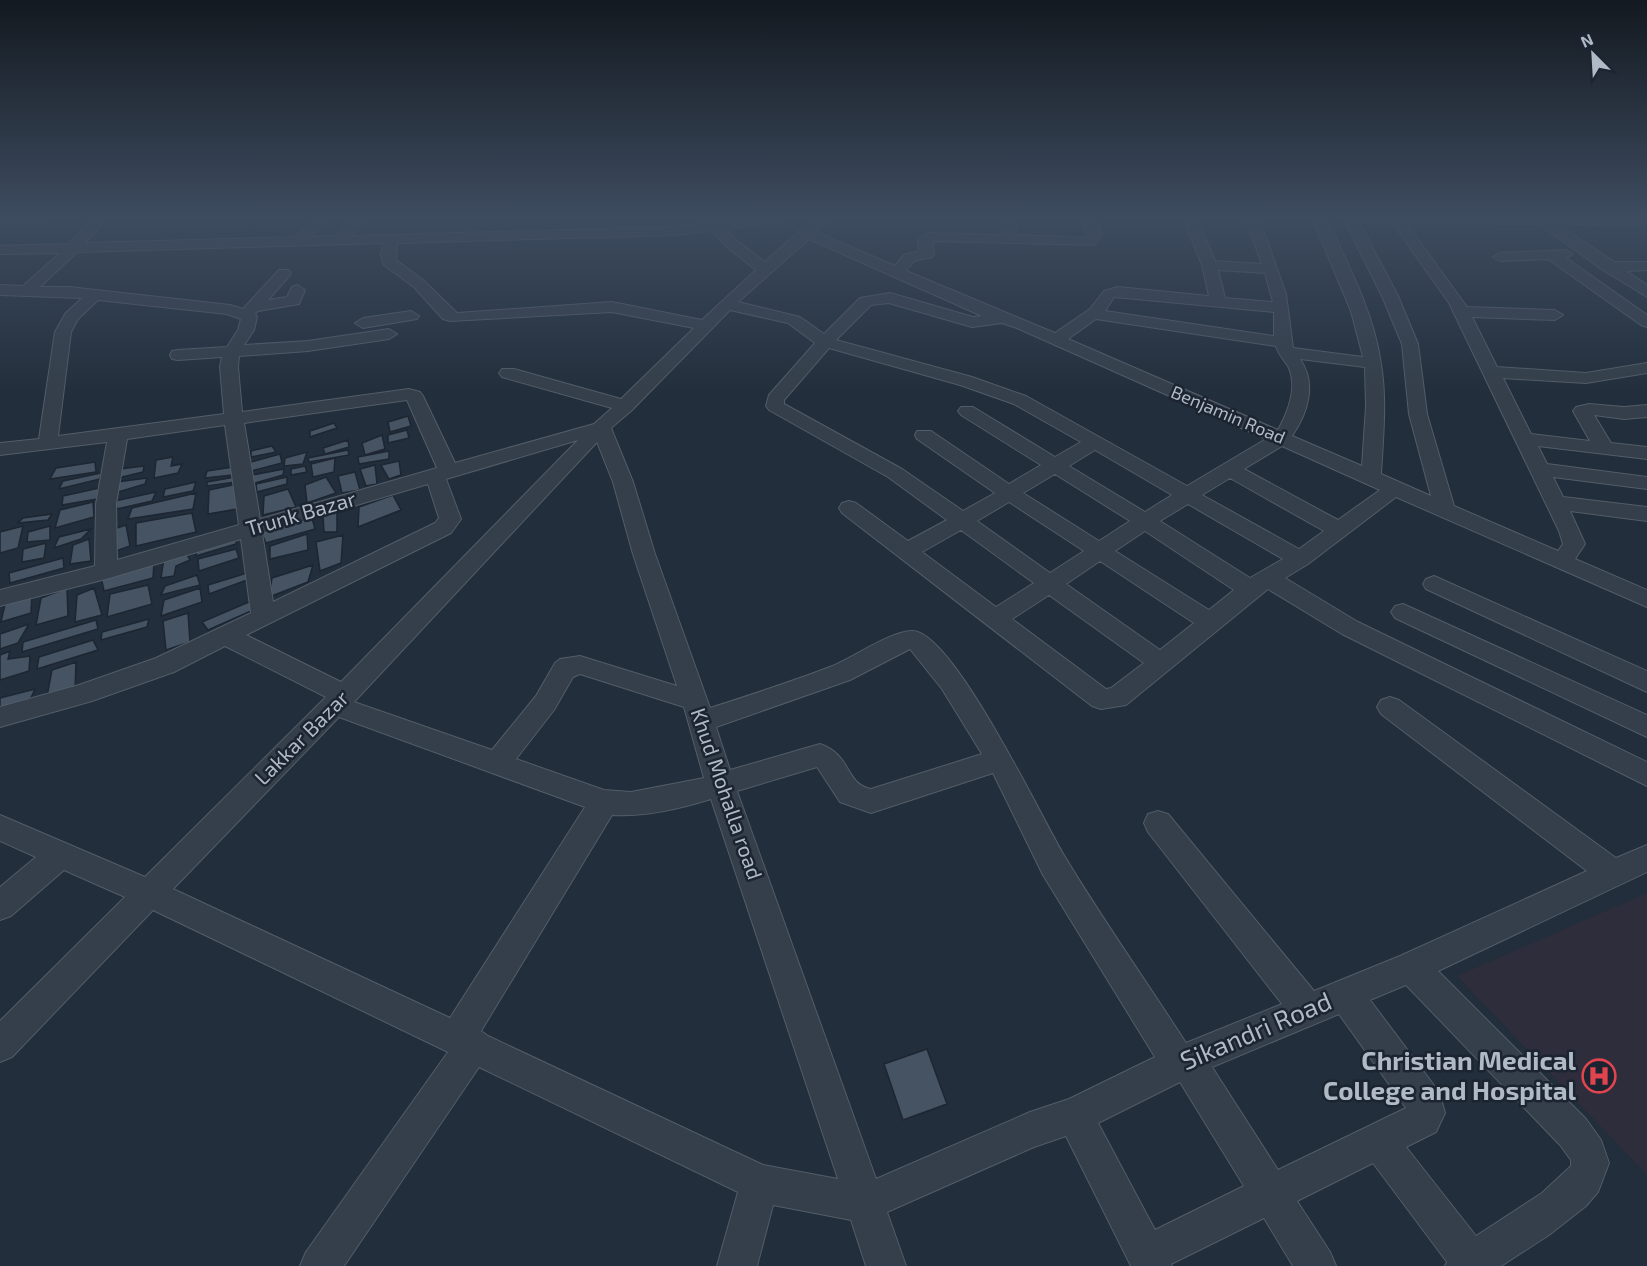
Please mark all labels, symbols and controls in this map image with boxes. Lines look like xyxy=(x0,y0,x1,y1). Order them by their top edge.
north arrow xyxy=(1563,24,1623,84)
text: N xyxy=(1578,29,1596,51)
street label: Benjamin Road xyxy=(1168,380,1289,448)
street label: Trunk Bazar xyxy=(243,485,359,540)
street label: Lakkar Bazar xyxy=(249,684,354,789)
street label: Khud Mohalla road xyxy=(686,704,768,883)
street label: Sikandri Road xyxy=(1175,984,1336,1075)
place label: Christian Medical College and Hospital xyxy=(1323,1044,1576,1105)
hospital icon: Christian Medical College and Hospital xyxy=(1581,1058,1617,1094)

